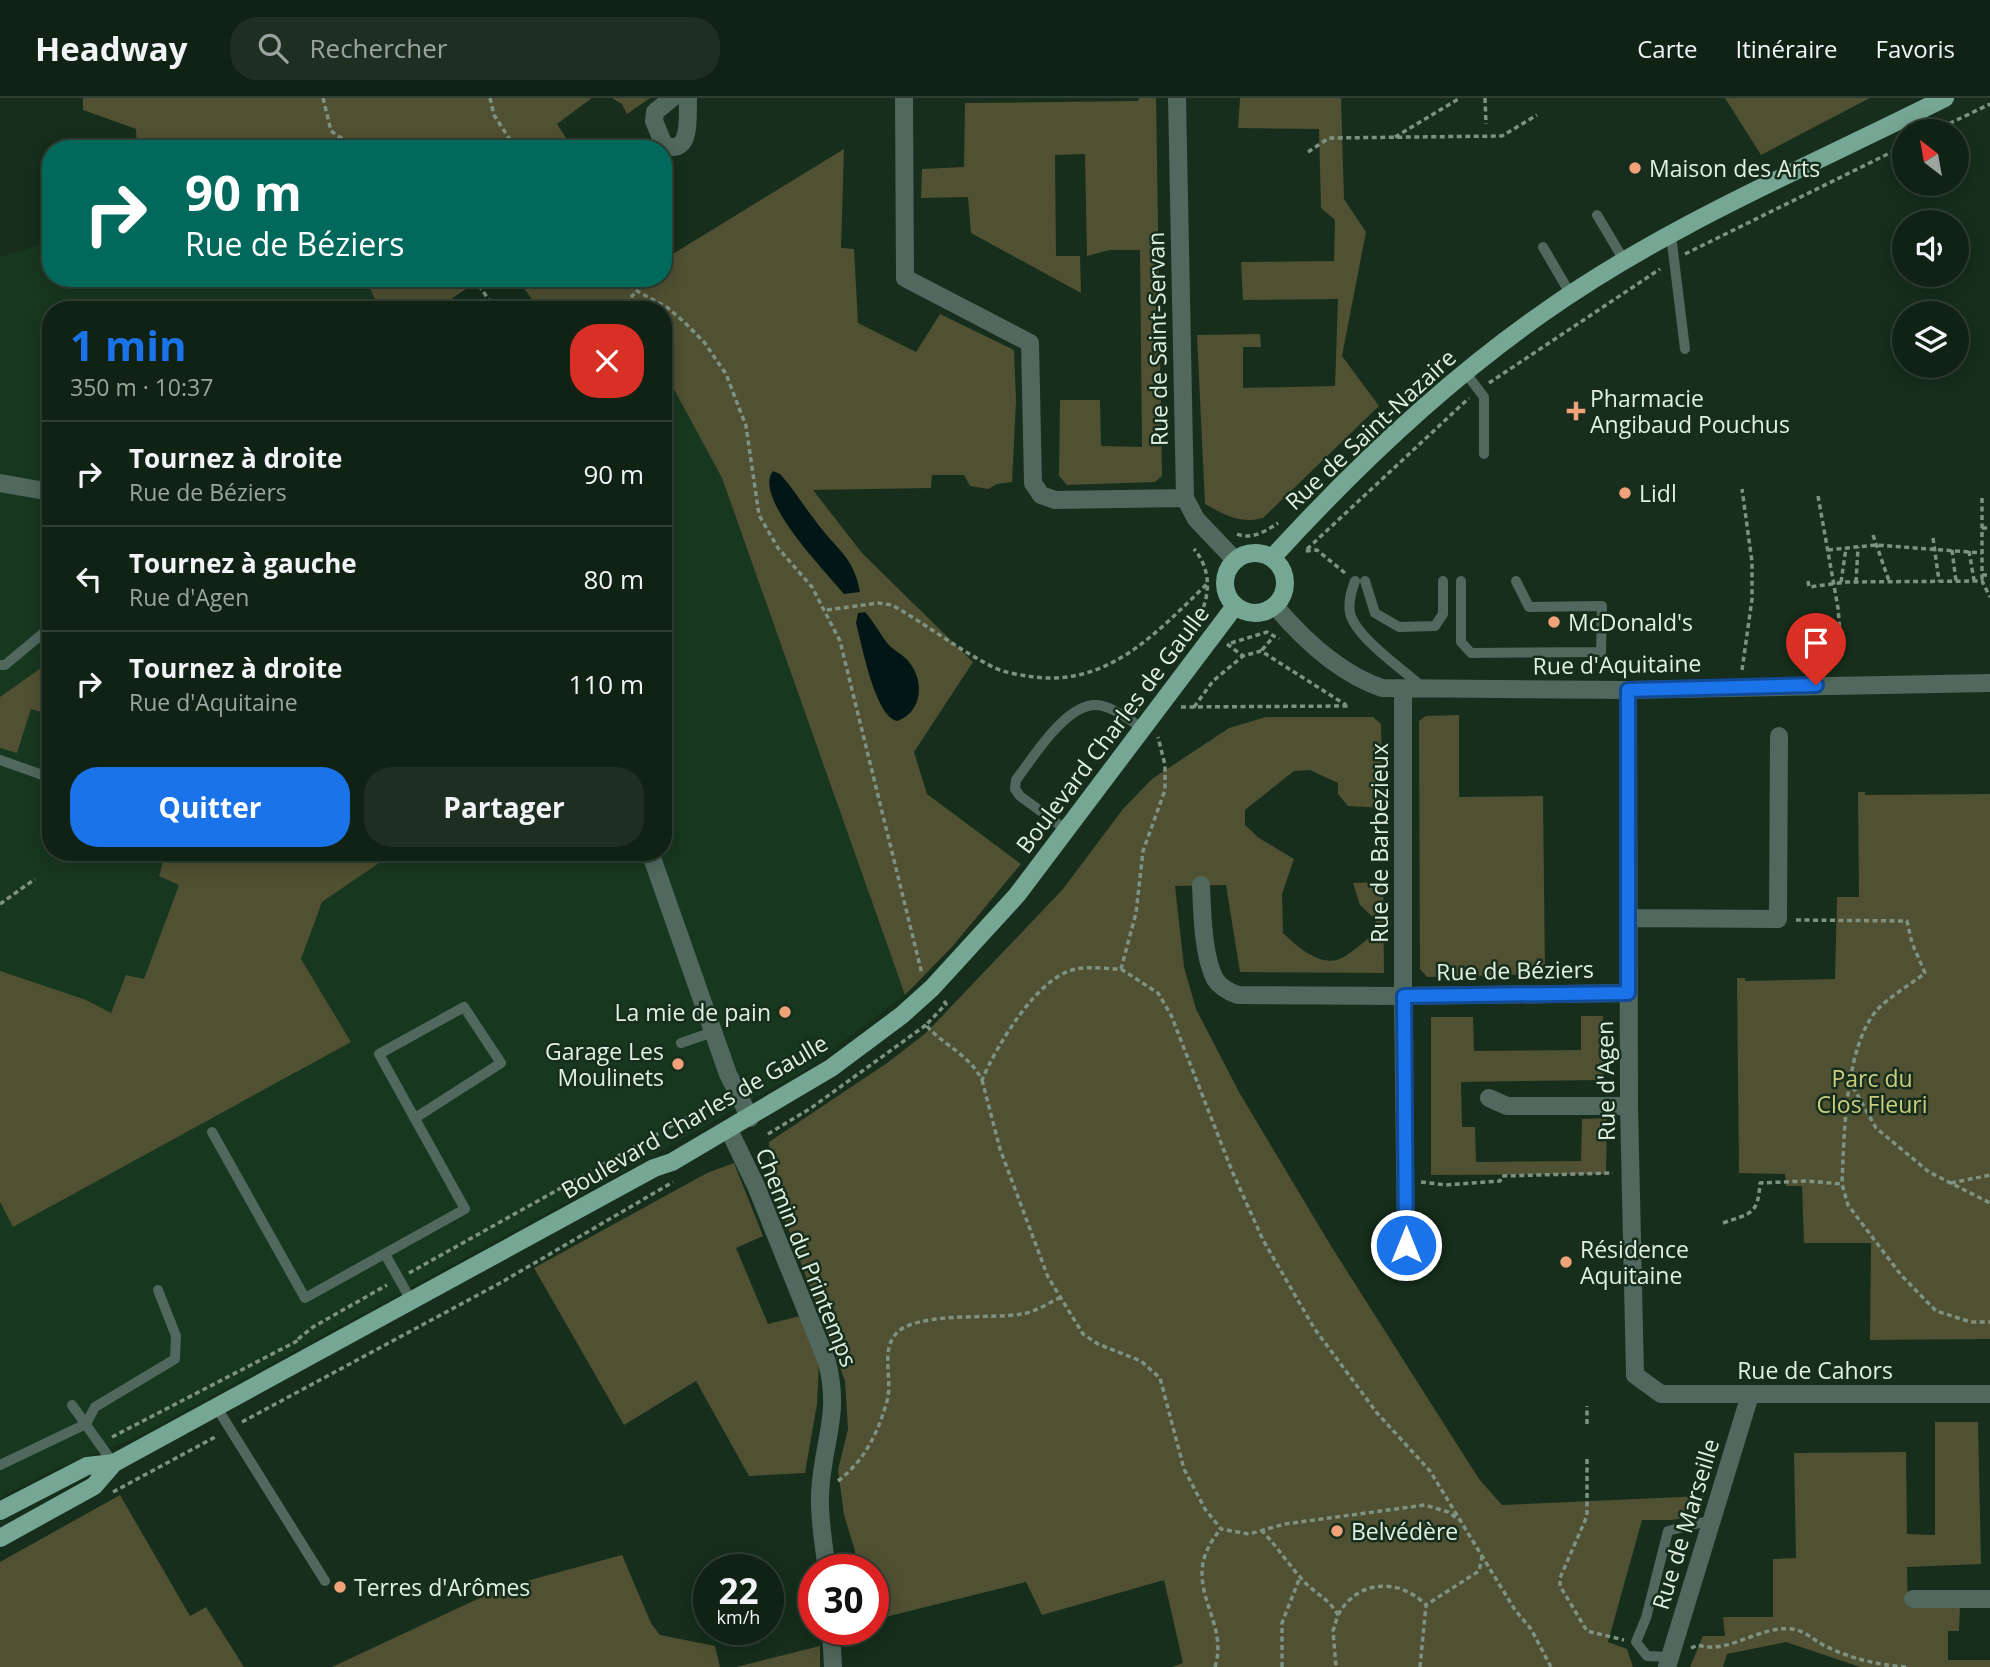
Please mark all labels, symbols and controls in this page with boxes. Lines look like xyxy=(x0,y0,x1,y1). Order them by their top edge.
search box xyxy=(230,17,720,80)
text: Headway xyxy=(35,26,188,71)
icon: search xyxy=(254,29,292,67)
text: Rechercher xyxy=(310,30,447,66)
text: Carte xyxy=(1637,32,1698,65)
text: Itinéraire xyxy=(1736,32,1838,65)
text: Favoris xyxy=(1876,32,1955,65)
north arrow xyxy=(1892,119,1969,196)
map controls xyxy=(1892,119,1969,378)
place label: Maison des Arts xyxy=(1649,152,1820,184)
text: 90 m xyxy=(185,159,302,225)
marker: Maison des Arts xyxy=(1627,160,1643,176)
icon: right xyxy=(70,168,161,259)
button: sound xyxy=(1892,210,1969,287)
text: Rue de Béziers xyxy=(185,222,405,265)
street label: Rue de Saint-Servan xyxy=(1139,232,1175,446)
button: layers xyxy=(1892,301,1969,378)
text: 1 min xyxy=(70,316,187,373)
button: close xyxy=(570,324,644,398)
street label: Rue de Saint-Nazaire xyxy=(1278,341,1462,517)
text: 350 m · 10:37 xyxy=(70,371,213,403)
place label: Pharmacie Angibaud Pouchus xyxy=(1590,382,1790,440)
marker: Pharmacie Angibaud Pouchus xyxy=(1568,403,1584,419)
text: Tournez à droite xyxy=(129,440,342,476)
icon: right xyxy=(70,455,108,493)
text: 90 m xyxy=(583,456,644,492)
text: Rue de Béziers xyxy=(129,476,287,508)
place label: Lidl xyxy=(1639,477,1677,509)
marker: Lidl xyxy=(1617,485,1633,501)
text: Tournez à gauche xyxy=(129,545,357,581)
icon: left xyxy=(70,560,108,598)
text: 80 m xyxy=(583,561,644,597)
text: Rue d'Agen xyxy=(129,581,249,613)
street label: Boulevard Charles de Gaulle xyxy=(1008,598,1216,860)
place label: McDonald's xyxy=(1568,606,1693,638)
pin xyxy=(1786,613,1846,685)
marker: McDonald's xyxy=(1546,614,1562,630)
icon: arrive xyxy=(1797,624,1835,662)
street label: Rue d'Aquitaine xyxy=(1532,647,1702,681)
text: Tournez à droite xyxy=(129,650,342,686)
icon: right xyxy=(70,665,108,703)
text: 110 m xyxy=(569,666,644,702)
text: Rue d'Aquitaine xyxy=(129,686,298,718)
street label: Rue de Barbezieux xyxy=(1363,743,1395,943)
button: Quitter xyxy=(70,767,350,847)
button: Partager xyxy=(364,767,644,847)
street label: Rue de Béziers xyxy=(1436,953,1594,987)
place label: La mie de pain xyxy=(615,996,771,1028)
marker: La mie de pain xyxy=(777,1004,793,1020)
street label: Rue d'Agen xyxy=(1588,1021,1622,1141)
street label: Boulevard Charles de Gaulle xyxy=(555,1026,833,1206)
place label: Garage Les Moulinets xyxy=(545,1035,664,1093)
marker: Garage Les Moulinets xyxy=(670,1056,686,1072)
park label: Parc du Clos Fleuri xyxy=(1817,1062,1927,1120)
street label: Chemin du Printemps xyxy=(748,1143,866,1371)
position arrow xyxy=(1369,1208,1443,1282)
place label: Résidence Aquitaine xyxy=(1580,1233,1689,1291)
marker: Résidence Aquitaine xyxy=(1558,1254,1574,1270)
street label: Rue de Cahors xyxy=(1737,1354,1893,1386)
street label: Rue de Marseille xyxy=(1644,1435,1726,1613)
place label: Belvédère xyxy=(1351,1515,1458,1547)
marker: Belvédère xyxy=(1329,1523,1345,1539)
speed limit sign: 30 xyxy=(798,1554,889,1645)
text: 22 xyxy=(718,1567,759,1614)
place label: Terres d'Arômes xyxy=(354,1571,530,1603)
marker: Terres d'Arômes xyxy=(332,1579,348,1595)
text: km/h xyxy=(717,1605,760,1629)

